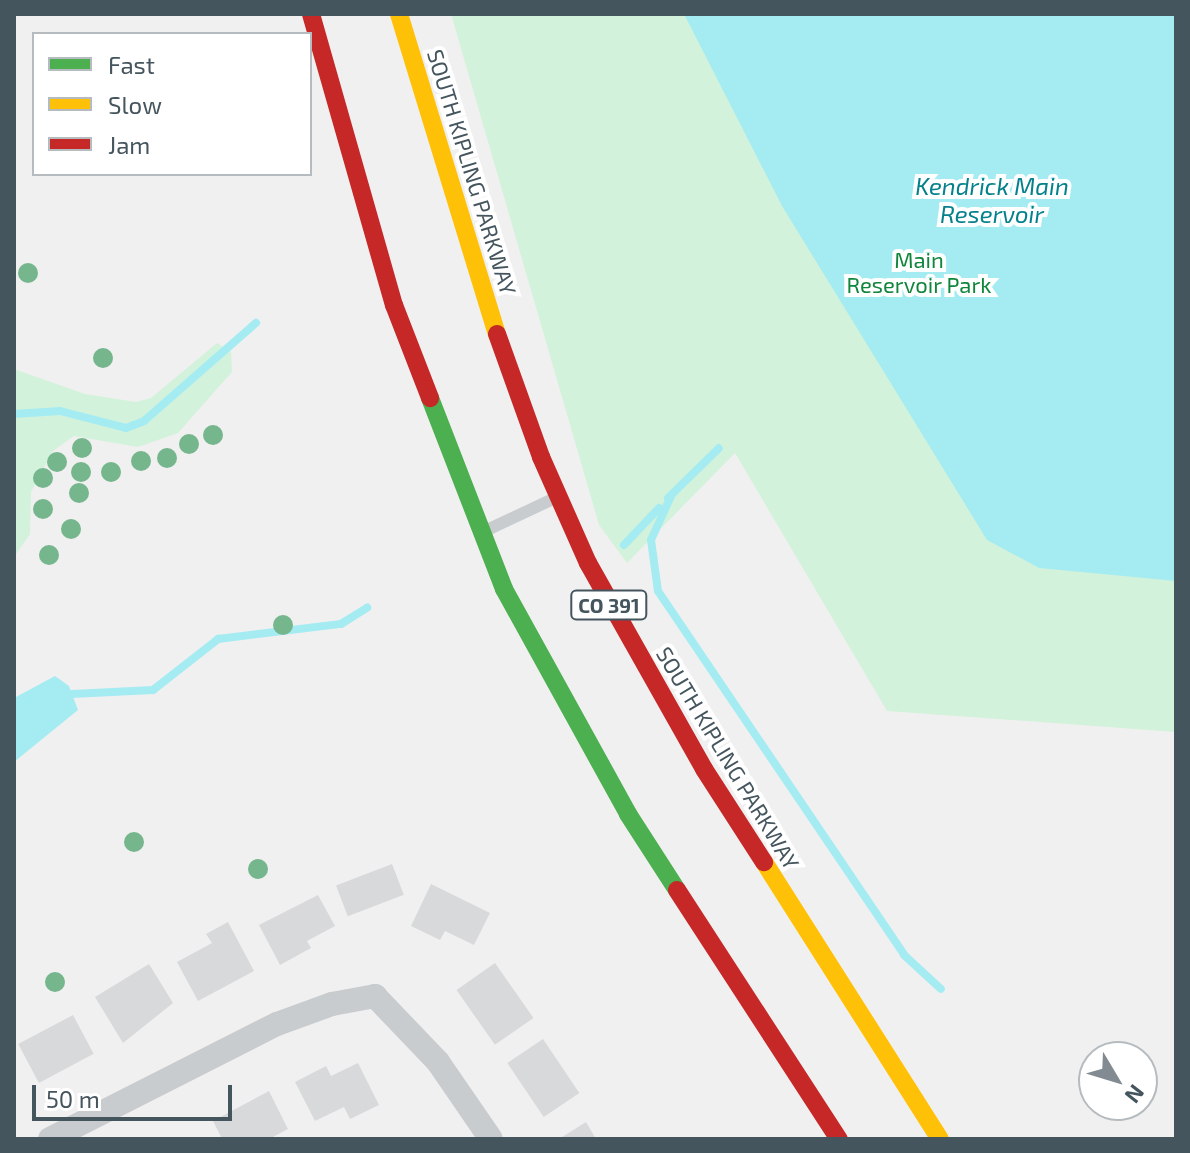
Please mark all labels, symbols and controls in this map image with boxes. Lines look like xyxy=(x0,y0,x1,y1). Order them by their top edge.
legend xyxy=(32,32,312,176)
street label: SOUTH KIPLING PARKWAY xyxy=(422,46,522,298)
text: Fast xyxy=(108,50,155,79)
text: Slow xyxy=(108,90,162,119)
text: Jam xyxy=(108,130,150,159)
water label: Kendrick Main Reservoir xyxy=(915,172,1069,228)
park label: Main Reservoir Park xyxy=(846,246,992,298)
road number: CO 391 xyxy=(569,589,649,621)
street label: SOUTH KIPLING PARKWAY xyxy=(651,642,805,874)
north arrow xyxy=(1078,1041,1158,1121)
scale bar xyxy=(36,1069,236,1119)
text: N xyxy=(1120,1080,1150,1109)
text: 50 m xyxy=(46,1084,100,1113)

